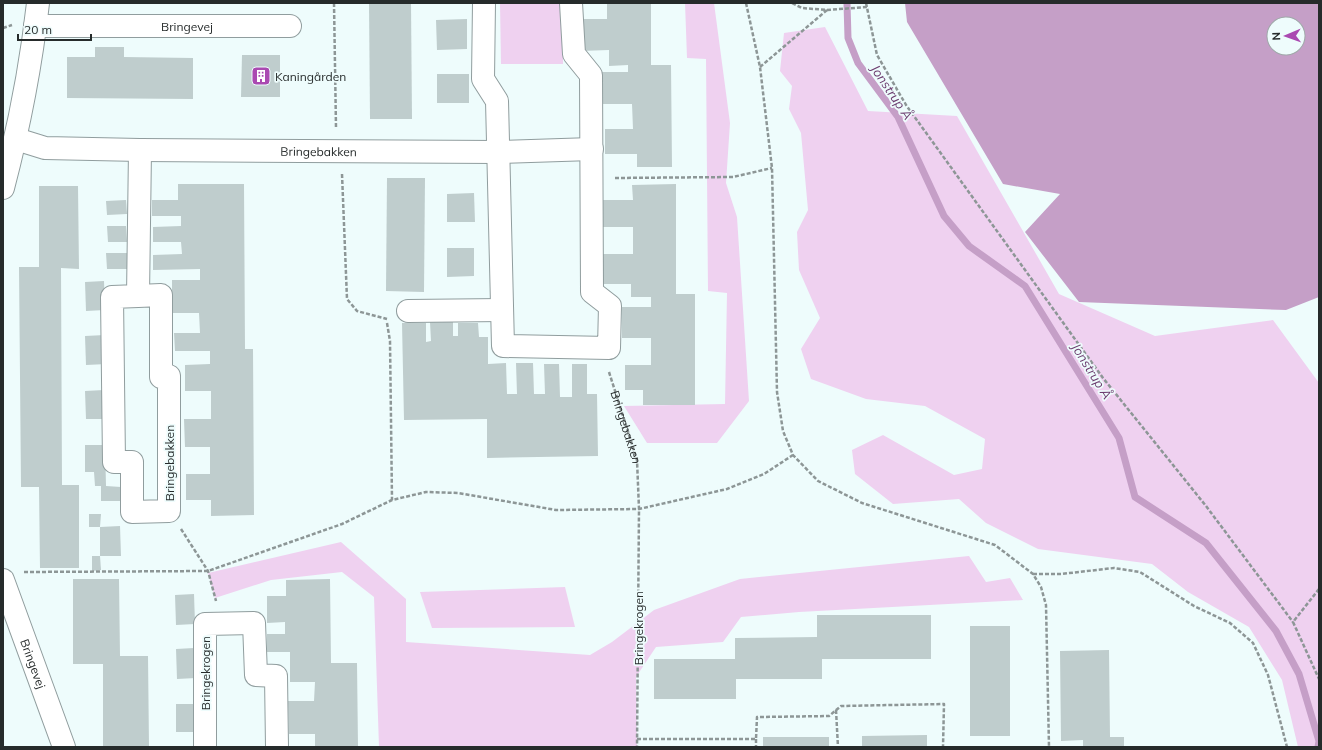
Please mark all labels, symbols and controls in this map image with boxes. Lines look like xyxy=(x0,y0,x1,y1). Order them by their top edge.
scale bar xyxy=(18,16,91,42)
north arrow xyxy=(1266,16,1306,56)
street label: Bringevej xyxy=(161,19,213,34)
text: 20 m xyxy=(24,22,52,37)
text: N xyxy=(1269,32,1283,41)
water label: Jonstrup Å xyxy=(867,60,917,123)
building icon: Kaningården xyxy=(250,65,272,87)
place label: Kaningården xyxy=(275,69,346,84)
street label: Bringebakken xyxy=(280,143,357,159)
water label: Jonstrup Å xyxy=(1068,339,1116,402)
street label: Bringebakken xyxy=(608,389,645,464)
street label: Bringebakken xyxy=(162,425,177,501)
street label: Bringekrogen xyxy=(631,591,646,665)
street label: Bringekrogen xyxy=(198,636,213,710)
street label: Bringevej xyxy=(18,637,50,691)

